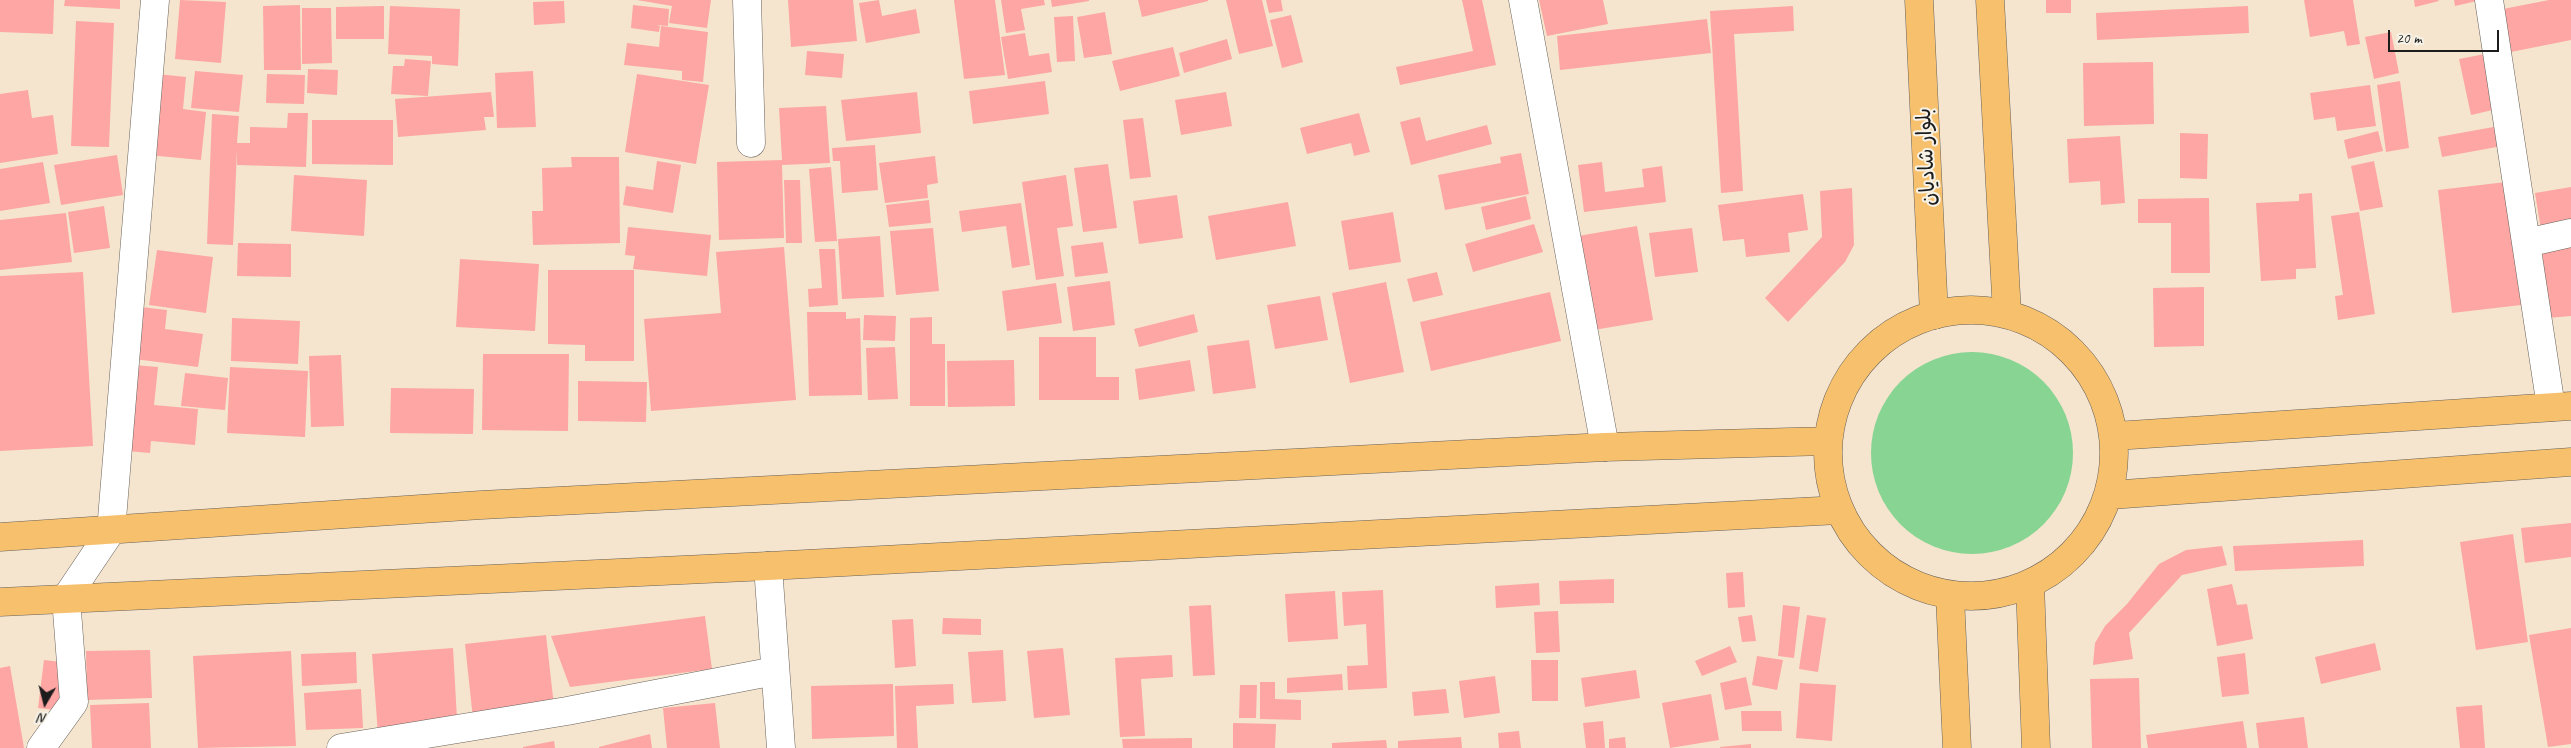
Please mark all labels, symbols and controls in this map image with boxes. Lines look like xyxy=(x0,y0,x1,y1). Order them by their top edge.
scale bar xyxy=(2391,20,2502,52)
text: 20 m xyxy=(2396,29,2422,48)
street label: بلوار شادیان xyxy=(1912,107,1942,207)
north arrow xyxy=(20,678,70,728)
text: N xyxy=(37,709,48,727)

